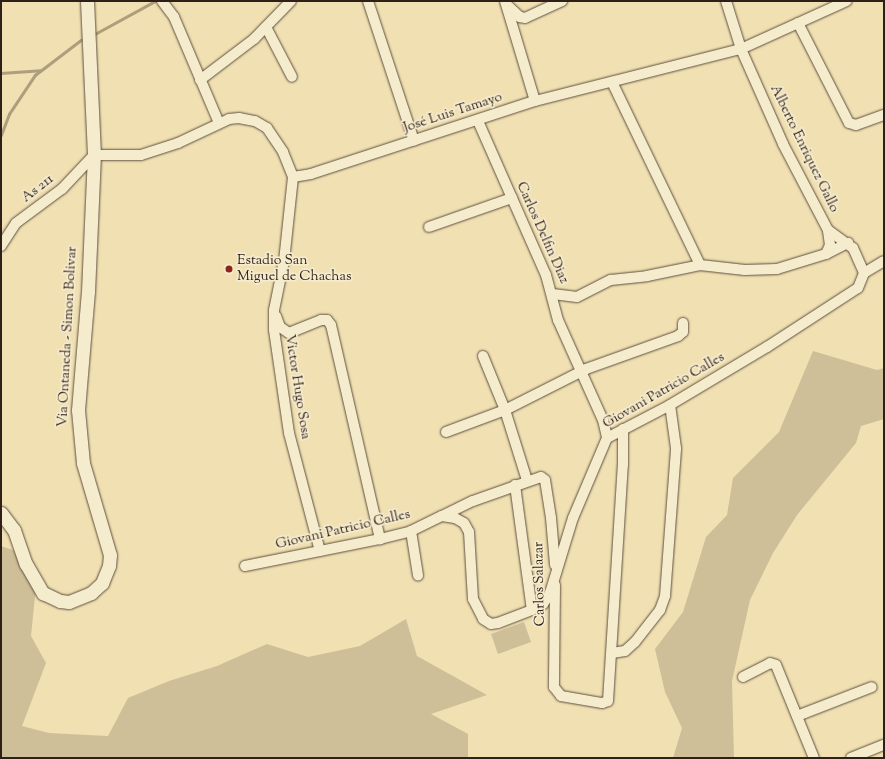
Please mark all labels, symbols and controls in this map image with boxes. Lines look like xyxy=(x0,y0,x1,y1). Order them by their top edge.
street label: Alberto Enriquez Gallo xyxy=(766,83,842,215)
street label: José Luis Tamayo xyxy=(401,89,505,137)
street label: As 211 xyxy=(19,171,57,207)
street label: Carlos Delfin Diaz xyxy=(512,180,572,286)
street label: Via Ontaneda - Simon Bolivar xyxy=(55,246,81,428)
place label: Estadio San Miguel de Chachas xyxy=(237,253,351,286)
marker: Estadio San Miguel de Chachas xyxy=(224,264,234,274)
street label: Victor Hugo Sosa xyxy=(280,333,314,441)
street label: Giovani Patricio Calles xyxy=(600,349,728,433)
street label: Giovani Patricio Calles xyxy=(274,506,412,554)
street label: Carlos Salazar xyxy=(531,542,549,626)

